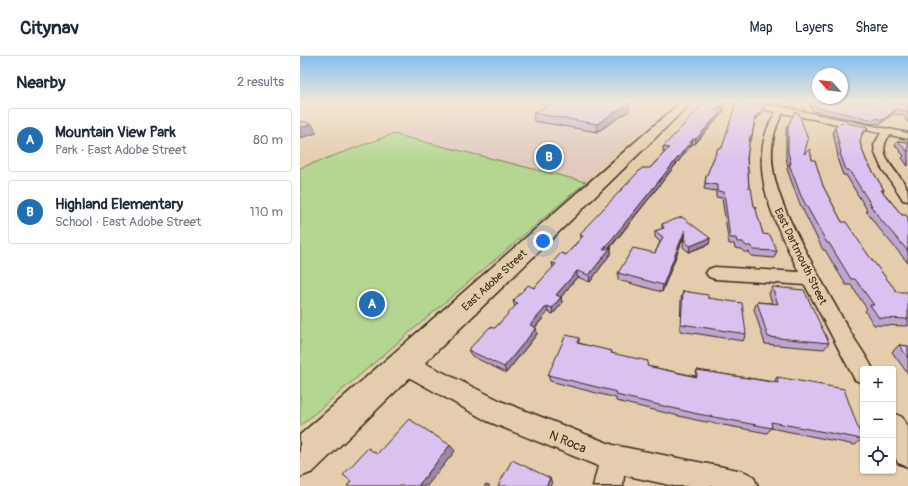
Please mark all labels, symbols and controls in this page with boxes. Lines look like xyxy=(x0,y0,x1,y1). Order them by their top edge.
text: Citynav xyxy=(20,16,79,40)
text: Map xyxy=(750,19,773,36)
text: Layers xyxy=(795,19,833,36)
text: Share xyxy=(855,19,888,36)
north arrow xyxy=(812,68,848,104)
text: Nearby xyxy=(16,72,65,93)
text: 2 results xyxy=(237,74,284,90)
text: Mountain View Park xyxy=(55,123,176,142)
text: A xyxy=(26,132,34,148)
text: 80 m xyxy=(253,132,283,148)
text: Park · East Adobe Street xyxy=(55,142,187,158)
pin: B xyxy=(536,142,562,172)
text: Highland Elementary xyxy=(55,195,183,214)
text: B xyxy=(26,204,34,220)
text: 110 m xyxy=(250,204,283,220)
street label: East Dartmouth Street xyxy=(771,206,830,307)
text: School · East Adobe Street xyxy=(55,214,201,230)
your location xyxy=(533,231,553,251)
street label: East Adobe Street xyxy=(459,247,530,314)
pin: A xyxy=(359,289,385,319)
map controls xyxy=(860,366,896,474)
button: + xyxy=(860,366,896,402)
button: − xyxy=(860,402,896,438)
street label: N Roca xyxy=(547,427,589,457)
button: locate xyxy=(860,438,896,474)

